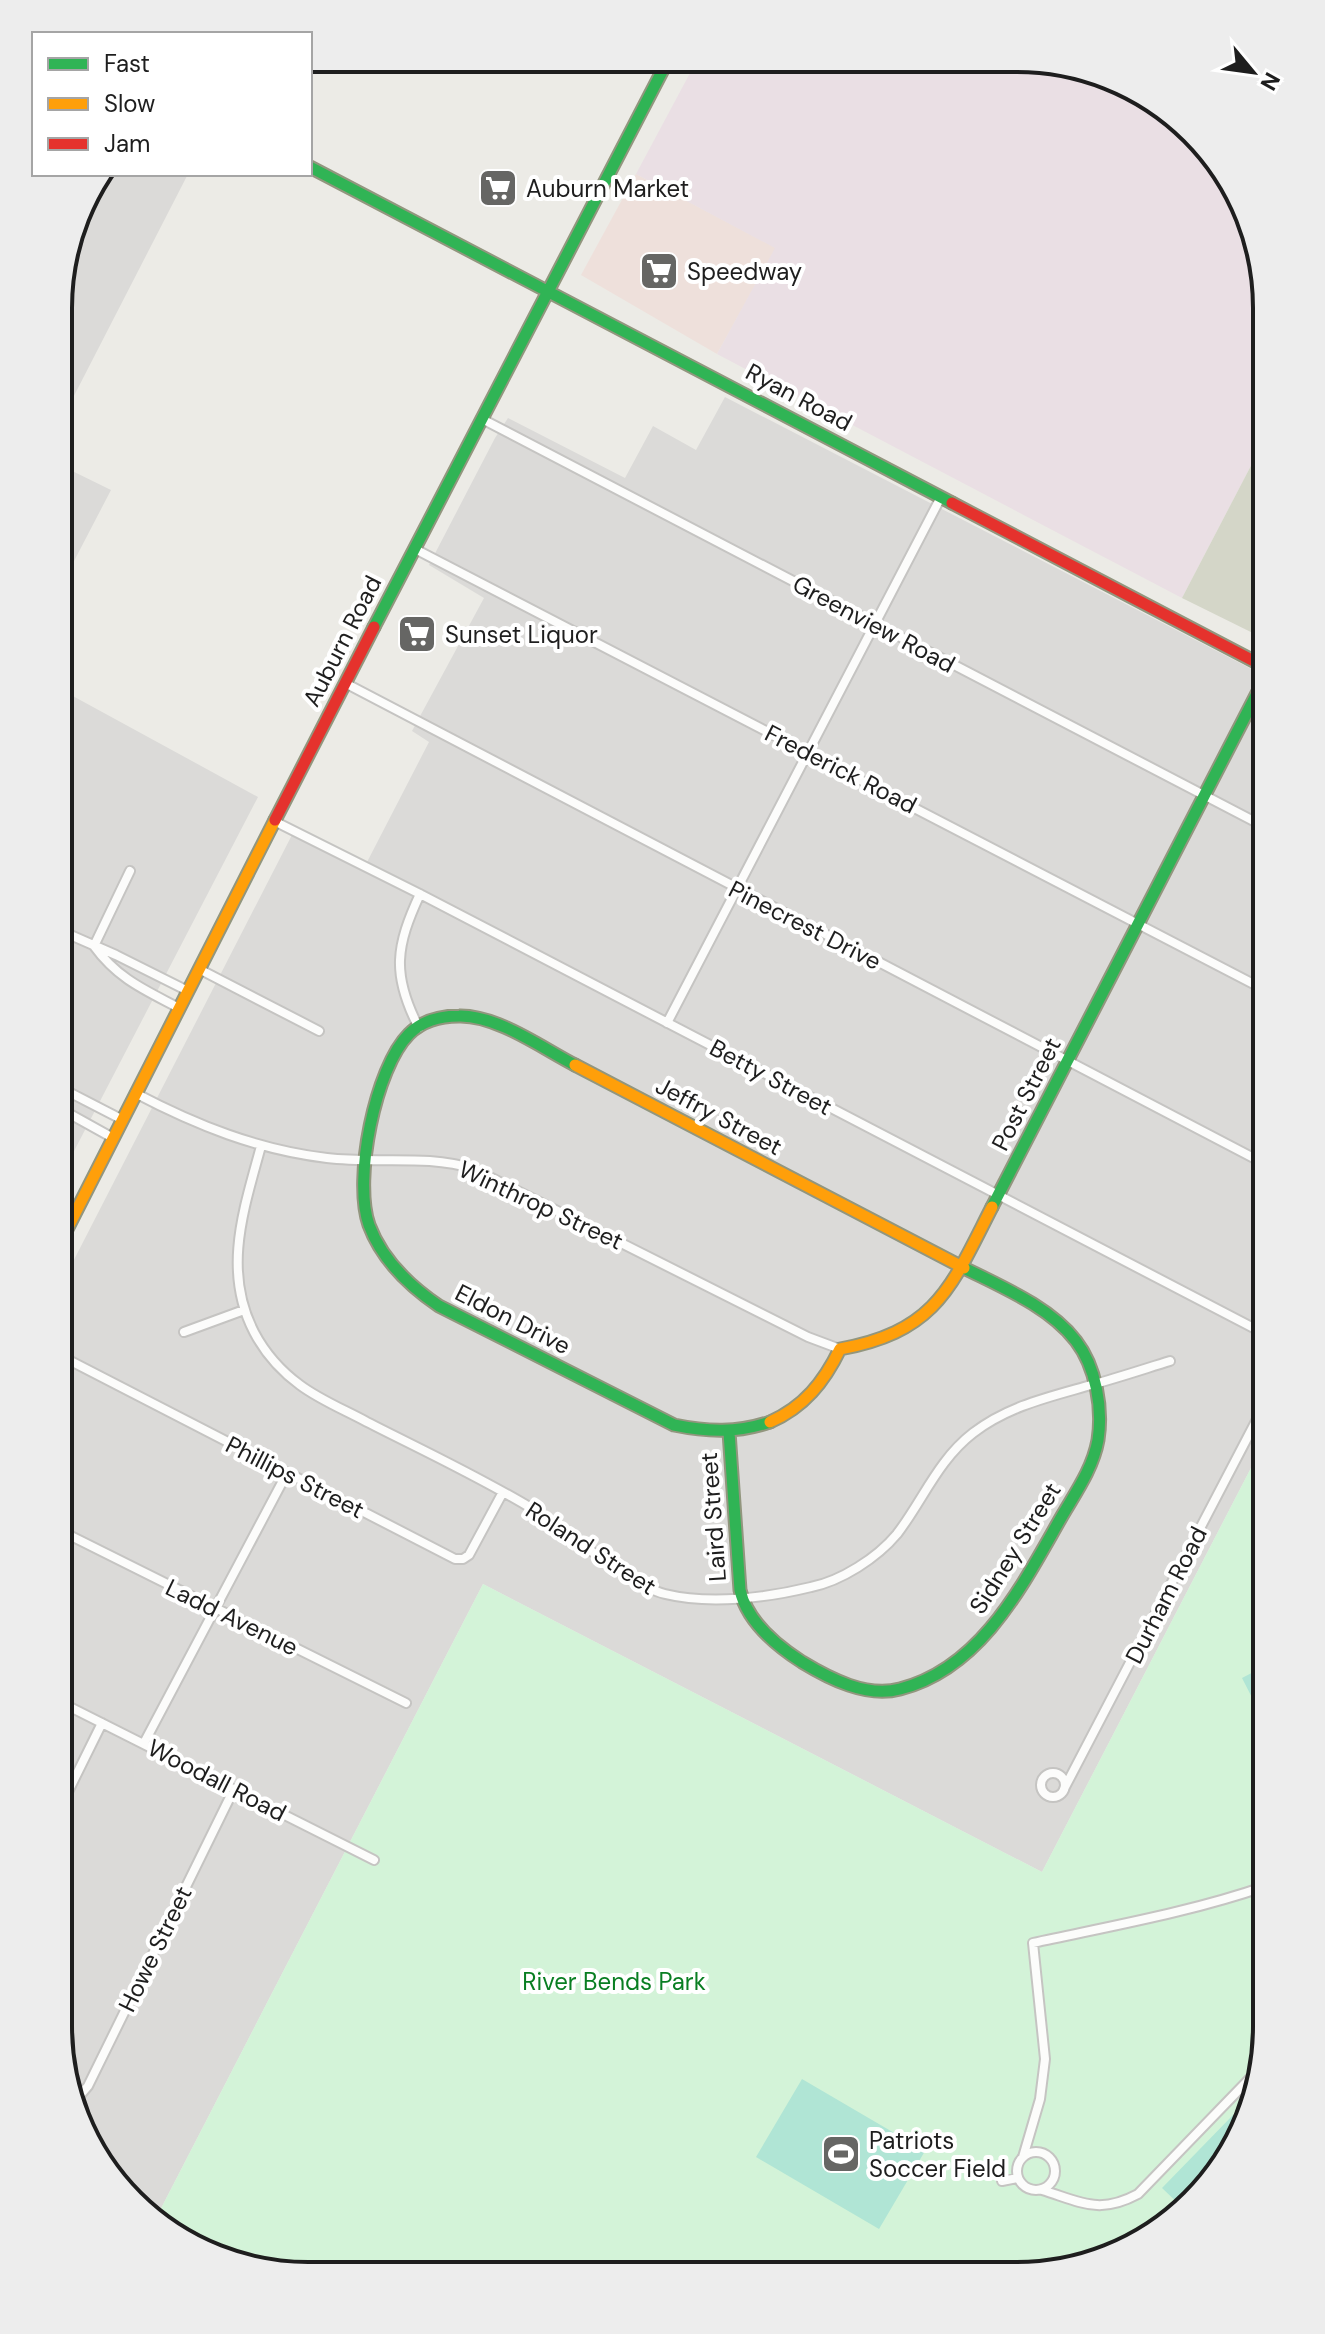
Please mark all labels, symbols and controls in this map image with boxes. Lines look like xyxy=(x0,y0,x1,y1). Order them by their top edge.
legend xyxy=(32,32,312,176)
north arrow xyxy=(1213,32,1293,112)
text: Fast xyxy=(104,48,150,79)
text: N xyxy=(1253,67,1287,96)
text: Slow xyxy=(104,88,155,119)
text: Jam xyxy=(104,128,150,159)
supermarket icon: Auburn Market xyxy=(477,167,519,209)
place label: Auburn Market xyxy=(526,173,689,204)
supermarket icon: Speedway xyxy=(638,250,680,292)
place label: Speedway xyxy=(687,256,802,287)
street label: Ryan Road xyxy=(741,356,857,438)
street label: Greenview Road xyxy=(787,568,961,680)
street label: Auburn Road xyxy=(296,570,388,712)
supermarket icon: Sunset Liquor xyxy=(396,613,438,655)
place label: Sunset Liquor xyxy=(445,619,598,650)
street label: Frederick Road xyxy=(760,717,922,821)
street label: Pinecrest Drive xyxy=(724,873,886,977)
street label: Betty Street xyxy=(704,1032,838,1122)
street label: Post Street xyxy=(984,1032,1068,1156)
street label: Jeffry Street xyxy=(651,1070,787,1162)
street label: Winthrop Street xyxy=(454,1153,628,1257)
street label: Eldon Drive xyxy=(450,1277,576,1361)
street label: Phillips Street xyxy=(221,1429,369,1525)
street label: Laird Street xyxy=(693,1451,733,1583)
street label: Sidney Street xyxy=(962,1476,1068,1620)
street label: Roland Street xyxy=(520,1494,662,1602)
street label: Durham Road xyxy=(1118,1521,1214,1669)
street label: Ladd Avenue xyxy=(161,1572,303,1662)
street label: Woodall Road xyxy=(142,1732,292,1828)
street label: Howe Street xyxy=(111,1881,199,2017)
park label: River Bends Park xyxy=(522,1966,706,1997)
place label: Patriots Soccer Field xyxy=(869,2125,1006,2184)
sports icon: Patriots Soccer Field xyxy=(820,2133,862,2175)

